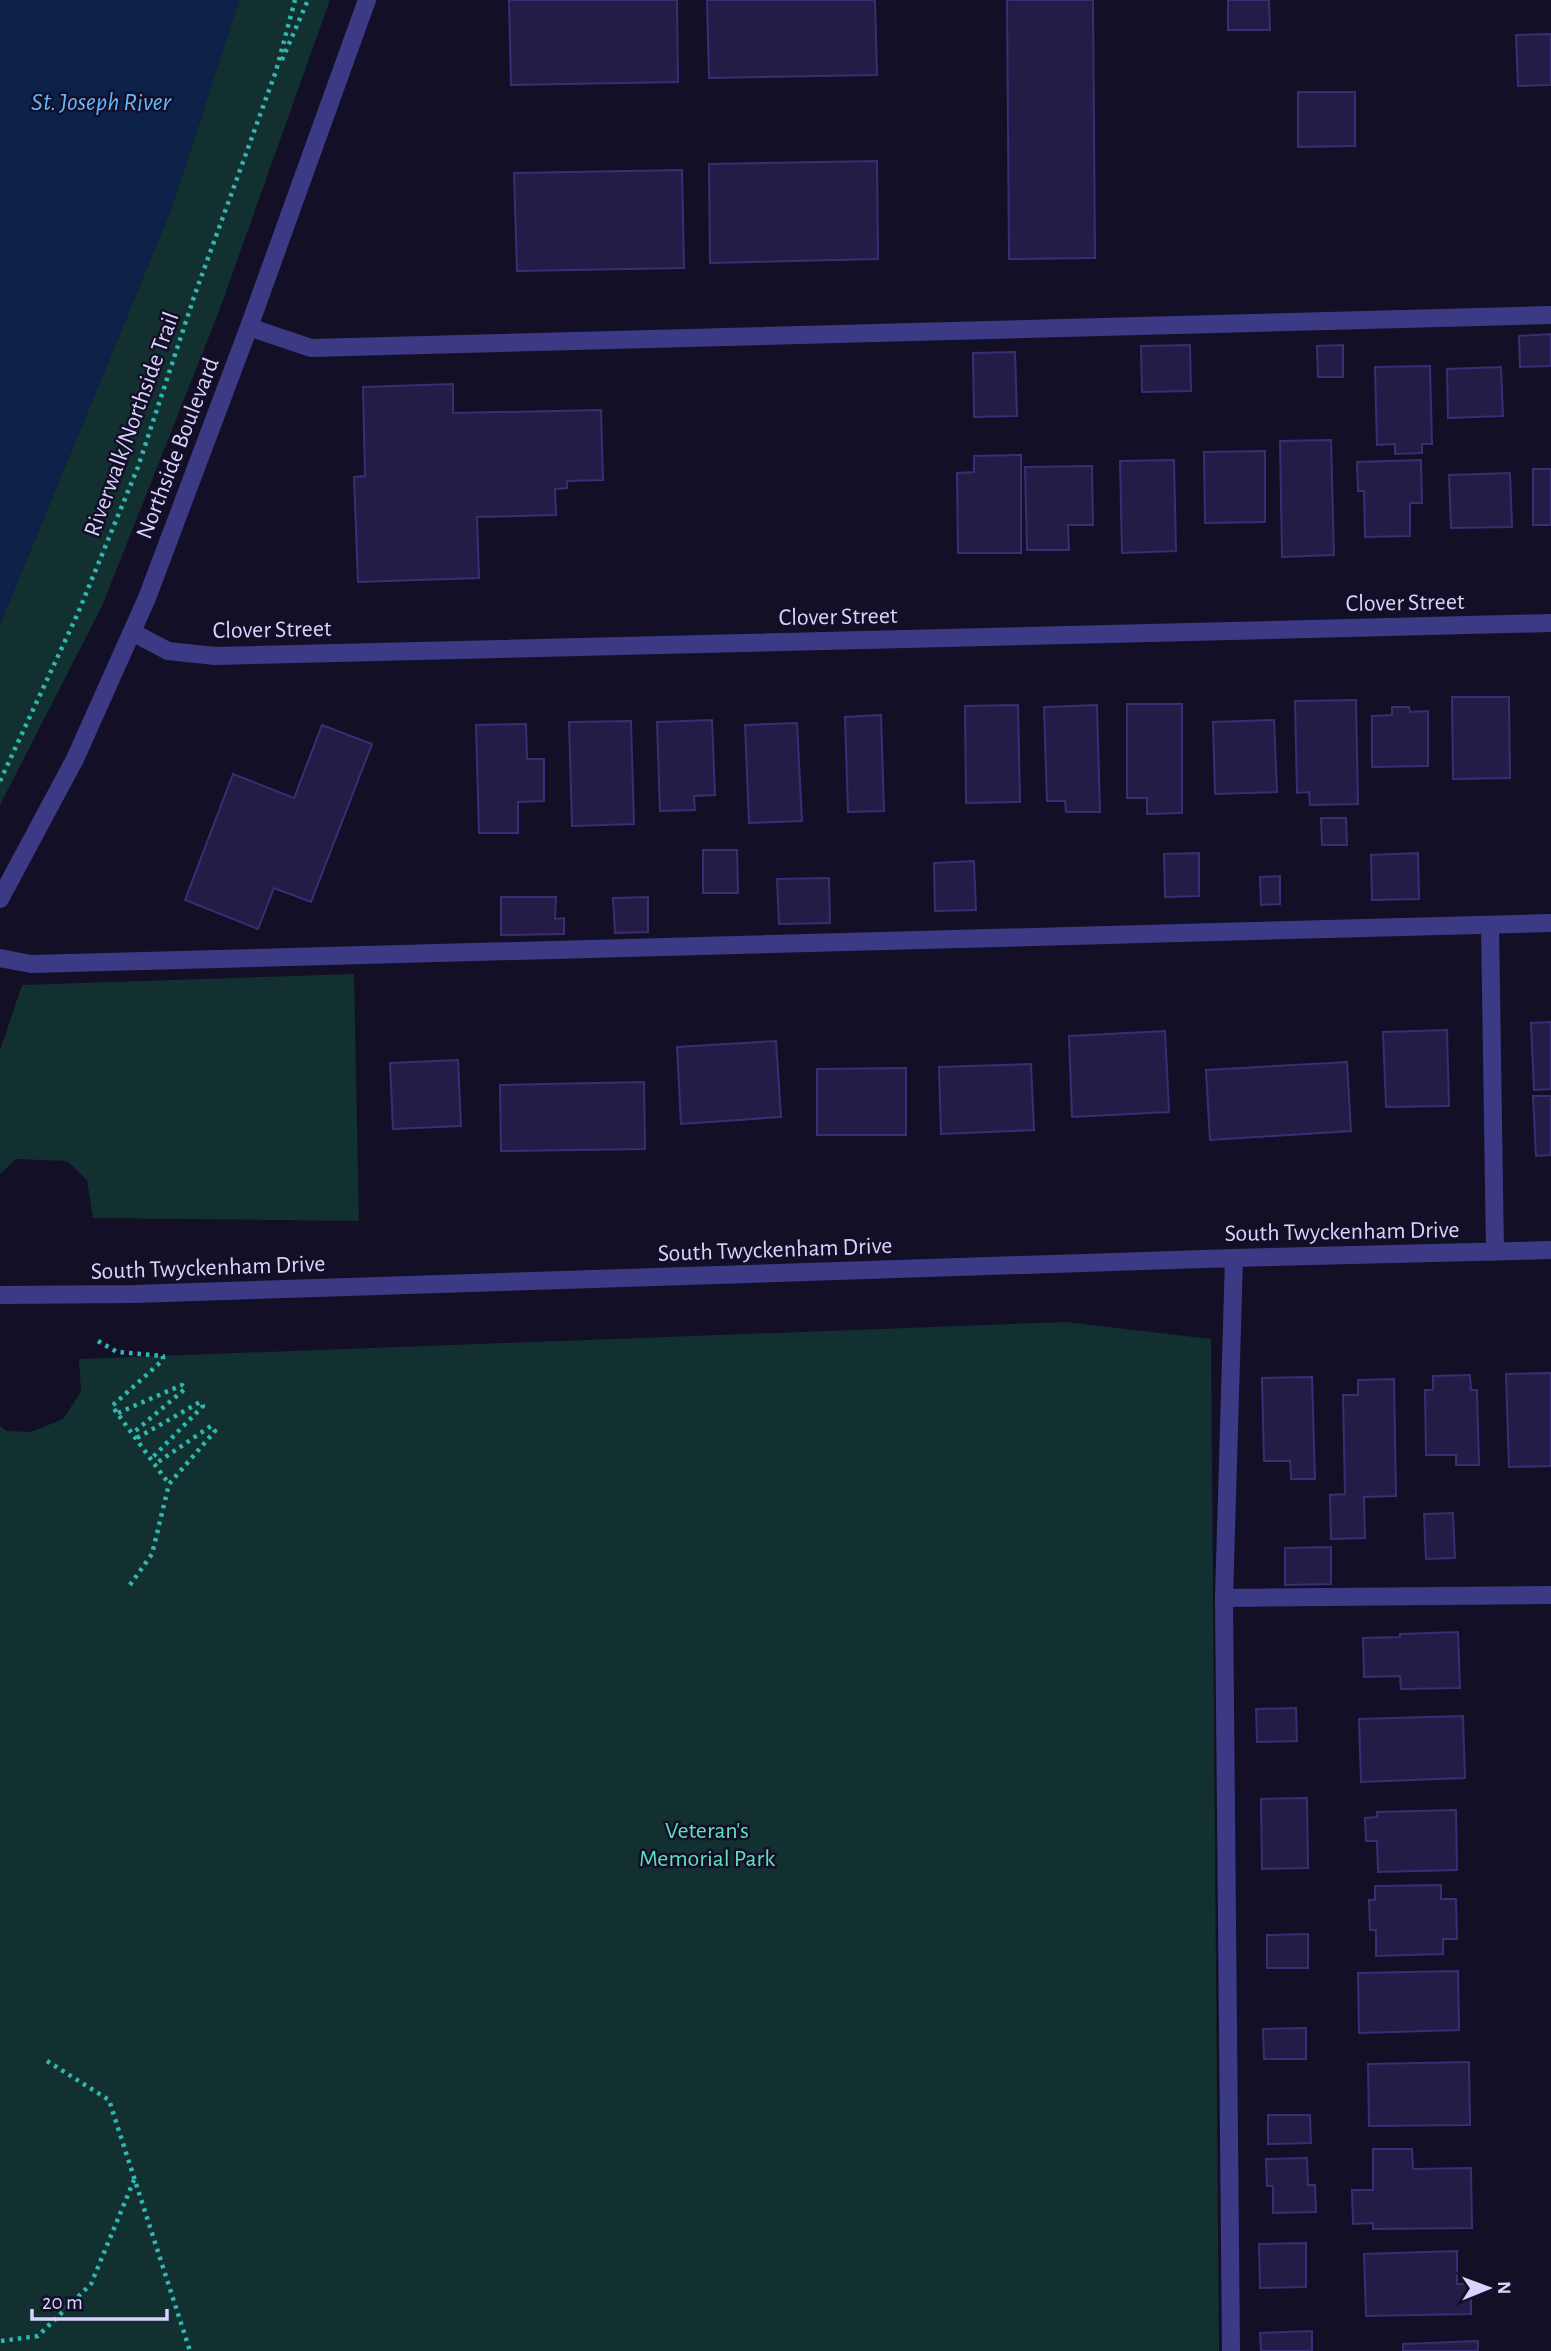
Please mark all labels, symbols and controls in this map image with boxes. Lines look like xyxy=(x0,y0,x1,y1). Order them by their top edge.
water label: St. Joseph River xyxy=(31,89,173,115)
street label: Riverwalk/Northside Trail xyxy=(80,309,184,540)
street label: Northside Boulevard xyxy=(132,354,224,542)
street label: Clover Street xyxy=(1345,590,1465,616)
street label: Clover Street xyxy=(778,604,898,630)
street label: Clover Street xyxy=(212,617,332,643)
street label: South Twyckenham Drive xyxy=(1224,1218,1460,1246)
street label: South Twyckenham Drive xyxy=(657,1234,893,1266)
street label: South Twyckenham Drive xyxy=(90,1252,326,1284)
park label: Veteran's Memorial Park xyxy=(639,1819,775,1871)
north arrow xyxy=(1453,2253,1523,2323)
scale bar xyxy=(32,2278,166,2322)
text: N xyxy=(1494,2281,1513,2295)
text: 20 m xyxy=(42,2292,83,2313)

